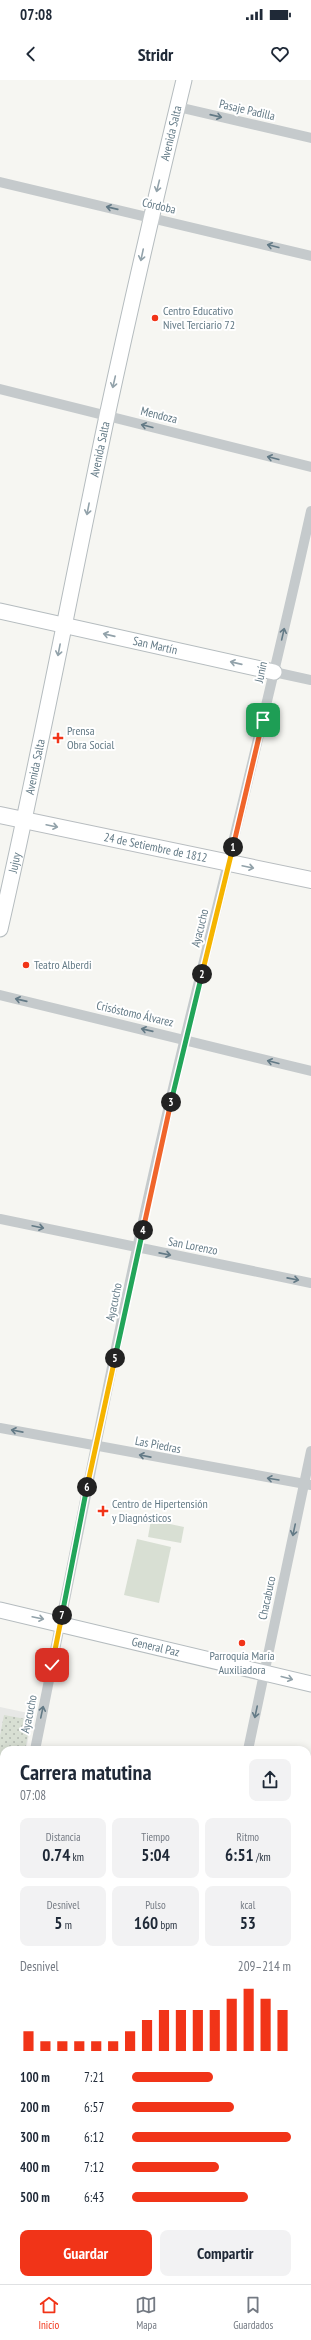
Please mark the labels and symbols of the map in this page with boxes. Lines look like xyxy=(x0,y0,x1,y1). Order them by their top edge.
street label: Pasaje Padilla xyxy=(218,96,277,123)
street label: Avenida Salta xyxy=(157,104,185,162)
one-way arrow xyxy=(209,112,222,120)
one-way arrow xyxy=(154,179,161,192)
street label: Córdoba xyxy=(141,194,178,217)
one-way arrow xyxy=(106,204,119,211)
one-way arrow xyxy=(267,242,280,250)
one-way arrow xyxy=(138,248,146,261)
place label: Centro Educativo Nivel Terciario 72 xyxy=(163,303,235,332)
marker: Centro Educativo Nivel Terciario 72 xyxy=(150,313,160,323)
one-way arrow xyxy=(110,375,118,388)
street label: Mendoza xyxy=(139,403,179,426)
street label: Avenida Salta xyxy=(87,420,113,478)
one-way arrow xyxy=(141,421,154,429)
one-way arrow xyxy=(267,453,280,461)
one-way arrow xyxy=(83,502,91,515)
one-way arrow xyxy=(280,627,288,640)
one-way arrow xyxy=(103,630,116,638)
street label: San Martín xyxy=(132,633,179,657)
one-way arrow xyxy=(55,643,63,656)
one-way arrow xyxy=(230,659,243,667)
street label: Junín xyxy=(251,660,270,685)
pin xyxy=(246,703,280,737)
place label: Prensa Obra Social xyxy=(67,723,114,752)
marker: Prensa Obra Social xyxy=(52,732,64,744)
street label: Avenida Salta xyxy=(22,737,48,796)
one-way arrow xyxy=(45,822,58,830)
street label: 24 de Setiembre de 1812 xyxy=(103,829,209,865)
pin: 1 xyxy=(223,837,243,857)
street label: Jujuy xyxy=(5,850,24,875)
one-way arrow xyxy=(241,863,254,871)
street label: Ayacucho xyxy=(188,907,211,949)
place label: Teatro Alberdi xyxy=(34,957,92,972)
marker: Teatro Alberdi xyxy=(21,960,31,970)
pin: 2 xyxy=(192,964,212,984)
one-way arrow xyxy=(14,996,27,1004)
street label: Crisóstomo Álvarez xyxy=(95,997,175,1030)
one-way arrow xyxy=(141,1026,154,1034)
one-way arrow xyxy=(267,1057,280,1065)
pin: 3 xyxy=(161,1092,181,1112)
pin: 4 xyxy=(133,1220,153,1240)
one-way arrow xyxy=(31,1224,44,1232)
street label: San Lorenzo xyxy=(167,1233,219,1258)
one-way arrow xyxy=(158,1250,171,1258)
one-way arrow xyxy=(286,1276,299,1284)
street label: Ayacucho xyxy=(102,1281,125,1322)
pin: 5 xyxy=(105,1348,125,1368)
one-way arrow xyxy=(11,1427,24,1435)
street label: Las Piedras xyxy=(134,1433,182,1456)
one-way arrow xyxy=(139,1451,152,1459)
one-way arrow xyxy=(266,1475,279,1483)
pin: 6 xyxy=(77,1477,97,1497)
place label: Centro de Hipertensión y Diagnósticos xyxy=(112,1496,208,1525)
marker: Centro de Hipertensión y Diagnósticos xyxy=(97,1505,109,1517)
one-way arrow xyxy=(290,1524,298,1537)
street label: Chacabuco xyxy=(255,1575,278,1621)
pin: 7 xyxy=(52,1605,72,1625)
one-way arrow xyxy=(31,1615,44,1623)
street label: General Paz xyxy=(130,1634,181,1659)
marker: Parroquía María Auxiliadora xyxy=(237,1638,247,1648)
pin xyxy=(35,1648,69,1682)
place label: Parroquía María Auxiliadora xyxy=(209,1648,275,1677)
one-way arrow xyxy=(280,1675,293,1682)
street label: Ayacucho xyxy=(17,1693,40,1734)
one-way arrow xyxy=(39,1706,47,1719)
one-way arrow xyxy=(251,1706,259,1719)

